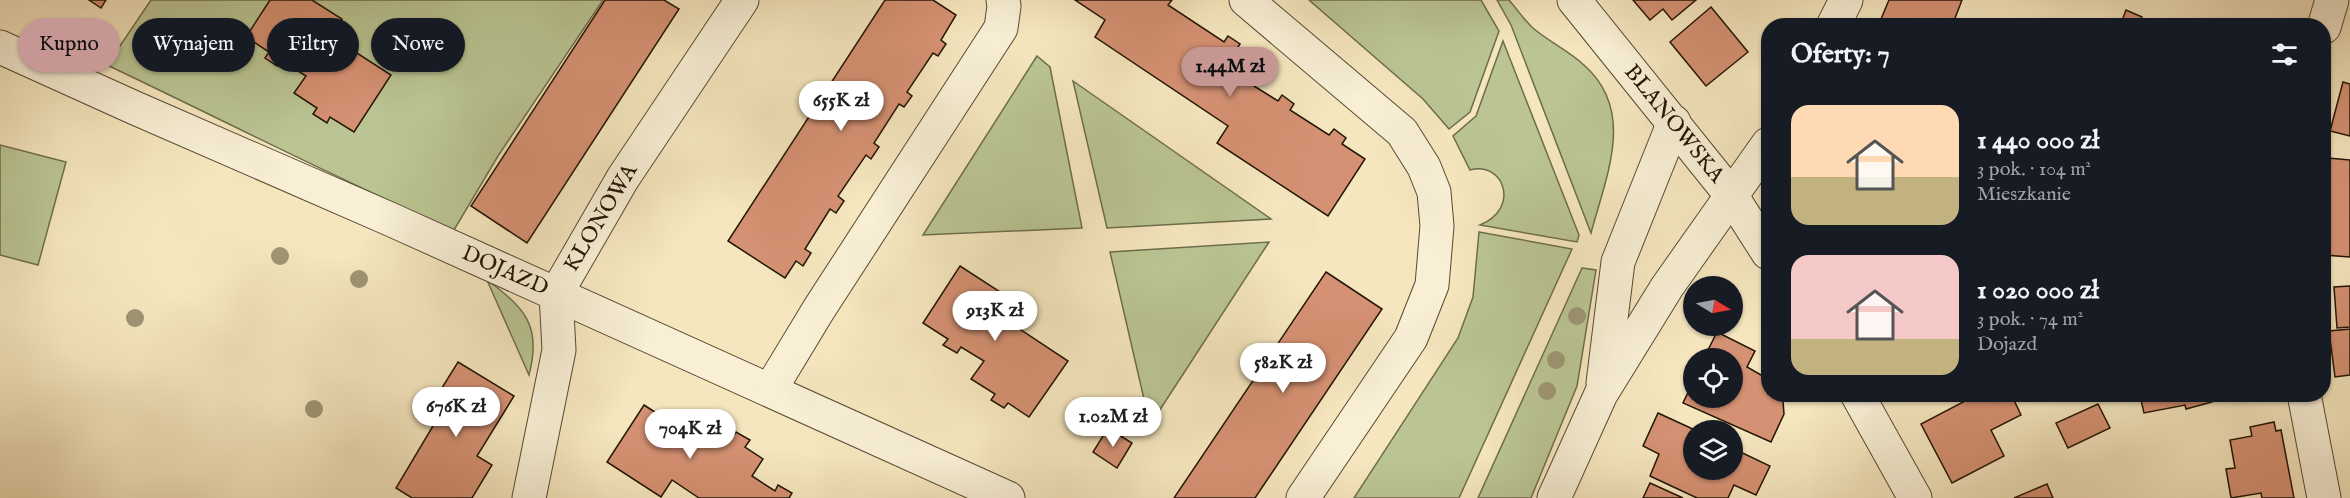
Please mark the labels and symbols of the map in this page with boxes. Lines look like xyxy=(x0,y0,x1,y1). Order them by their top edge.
pin: 1.44M zł xyxy=(1168,47,1292,98)
street label: BLANOWSKA xyxy=(1618,59,1731,190)
pin: 655K zł xyxy=(786,81,896,132)
street label: KLONOWA xyxy=(558,158,645,277)
street label: DOJAZD xyxy=(457,240,553,302)
north arrow xyxy=(1683,276,1743,336)
pin: 913K zł xyxy=(940,291,1050,342)
pin: 582K zł xyxy=(1228,343,1338,394)
pin: 676K zł xyxy=(401,387,511,438)
pin: 1.02M zł xyxy=(1051,397,1175,448)
pin: 704K zł xyxy=(635,409,745,460)

